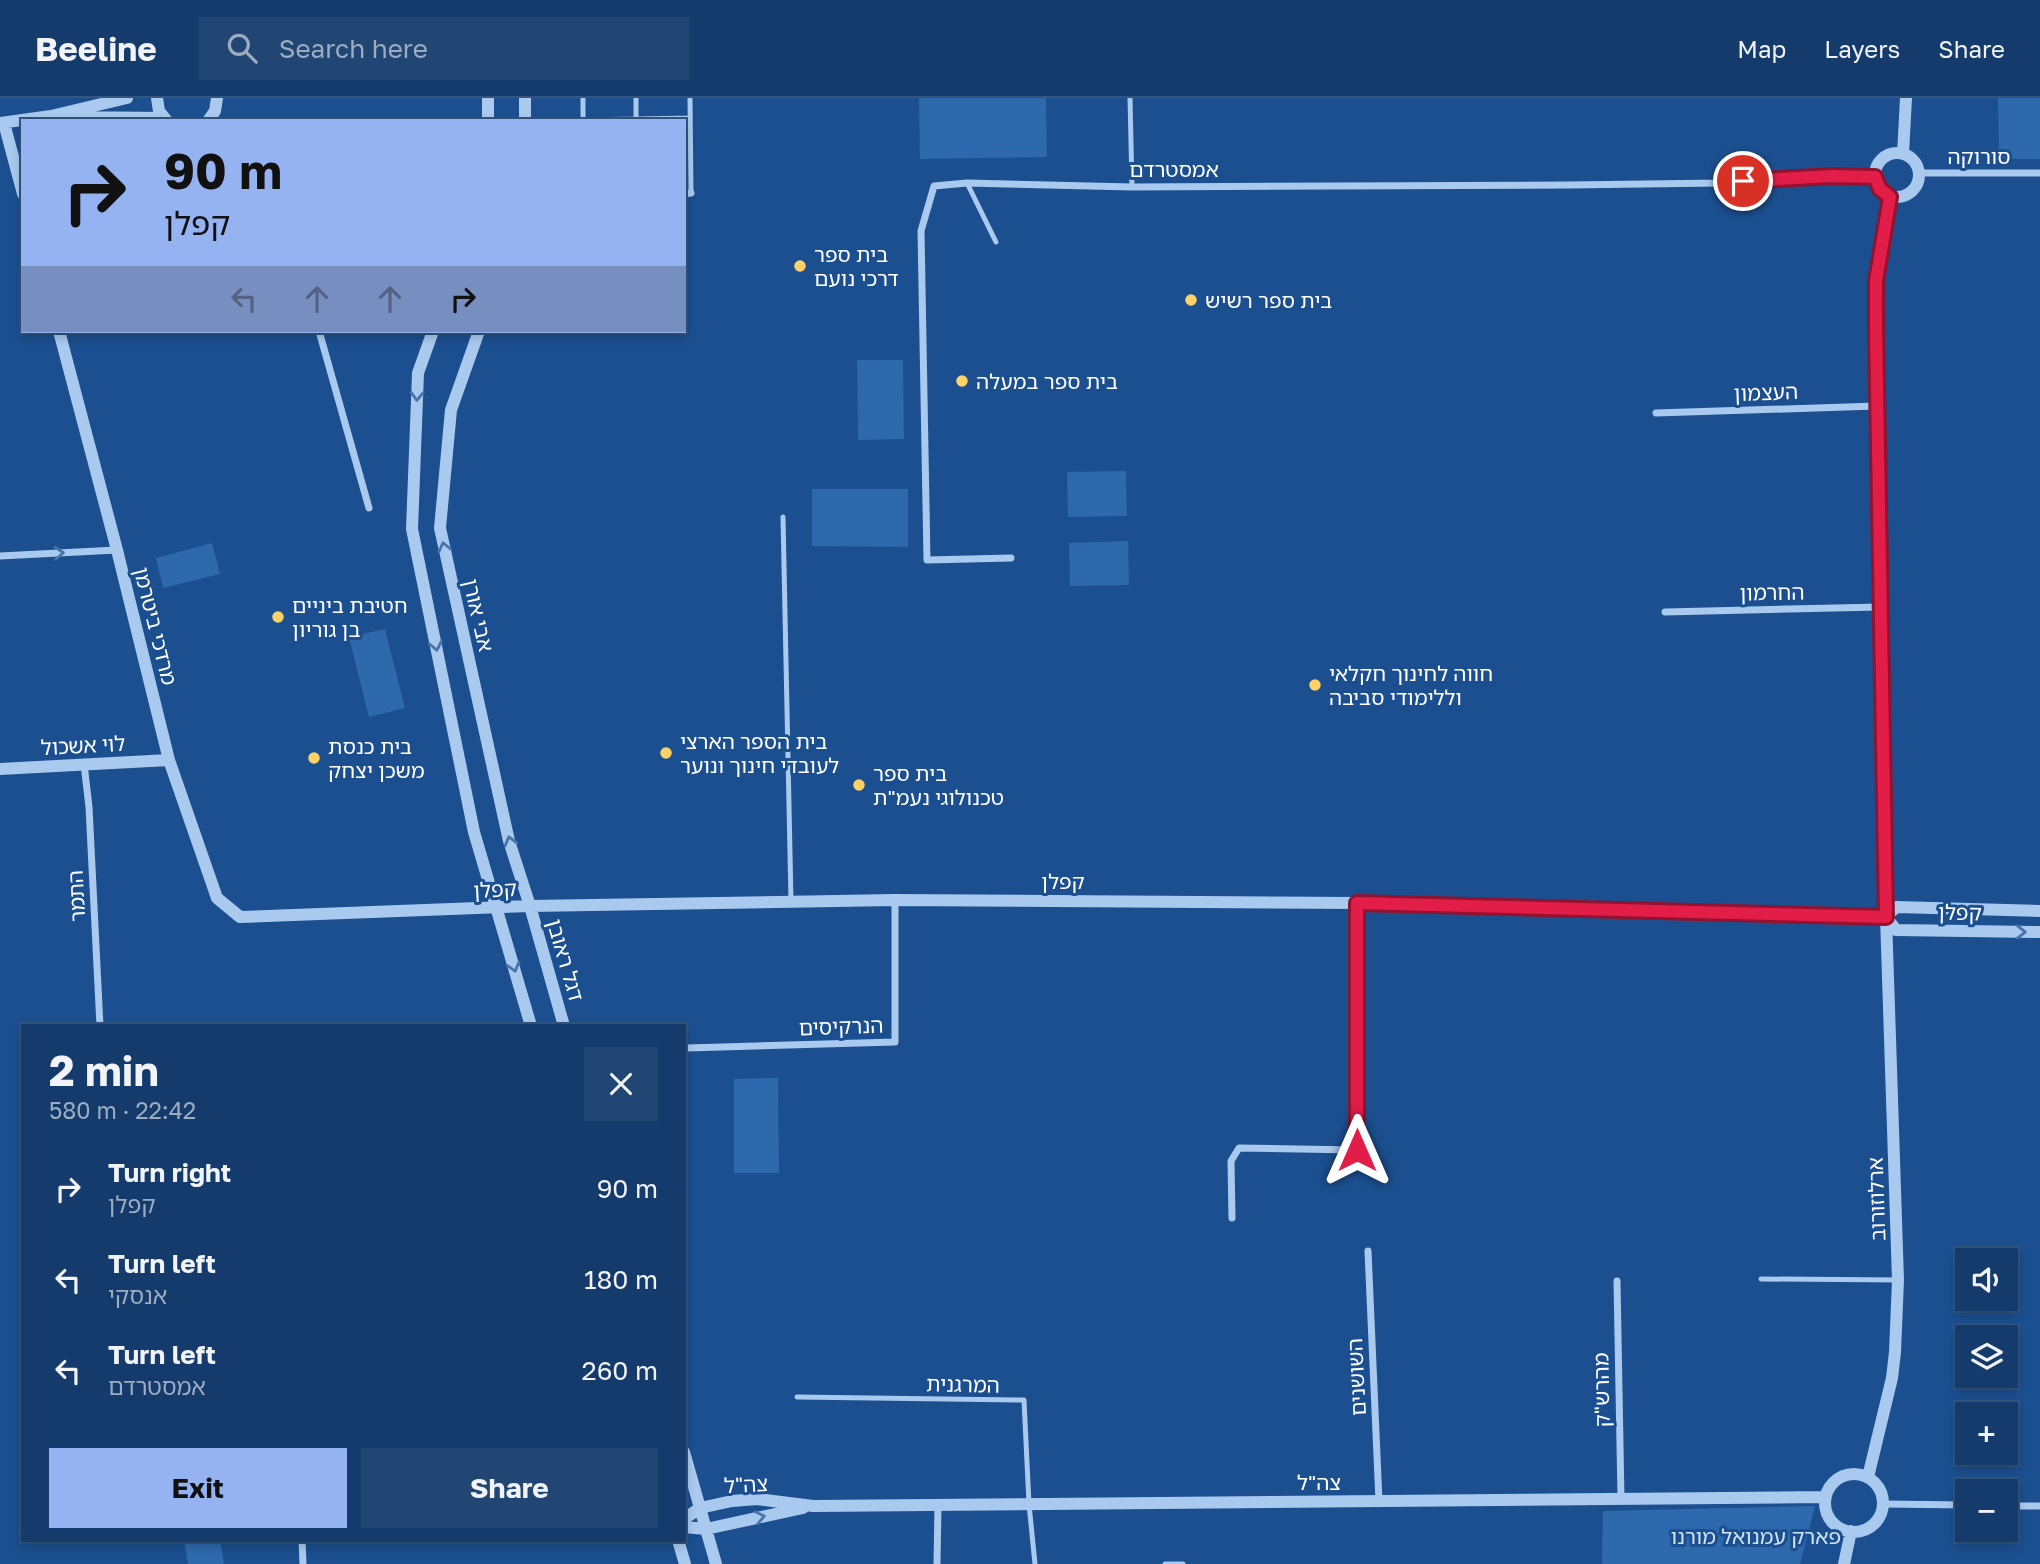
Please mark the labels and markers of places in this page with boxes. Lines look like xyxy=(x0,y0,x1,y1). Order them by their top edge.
pin xyxy=(1713,151,1773,211)
place label: בית ספר דרכי נועם xyxy=(814,241,899,291)
marker: בית ספר דרכי נועם xyxy=(792,258,808,274)
place label: בית ספר רשיש xyxy=(1205,287,1332,313)
marker: בית ספר רשיש xyxy=(1183,292,1199,308)
place label: בית ספר במעלה xyxy=(976,368,1118,394)
marker: בית ספר במעלה xyxy=(954,373,970,389)
place label: חטיבת ביניים בן גוריון xyxy=(292,592,408,642)
marker: חטיבת ביניים בן גוריון xyxy=(270,609,286,625)
place label: חווה לחינוך חקלאי וללימודי סביבה xyxy=(1329,660,1493,710)
marker: חווה לחינוך חקלאי וללימודי סביבה xyxy=(1307,677,1323,693)
place label: בית הספר הארצי לעובדי חינוך ונוער xyxy=(680,728,839,778)
place label: בית כנסת משכן יצחק xyxy=(328,733,425,783)
marker: בית הספר הארצי לעובדי חינוך ונוער xyxy=(658,745,674,761)
marker: בית כנסת משכן יצחק xyxy=(306,750,322,766)
place label: בית ספר טכנולוגי נעמ"ת xyxy=(873,760,1004,810)
marker: בית ספר טכנולוגי נעמ"ת xyxy=(851,777,867,793)

